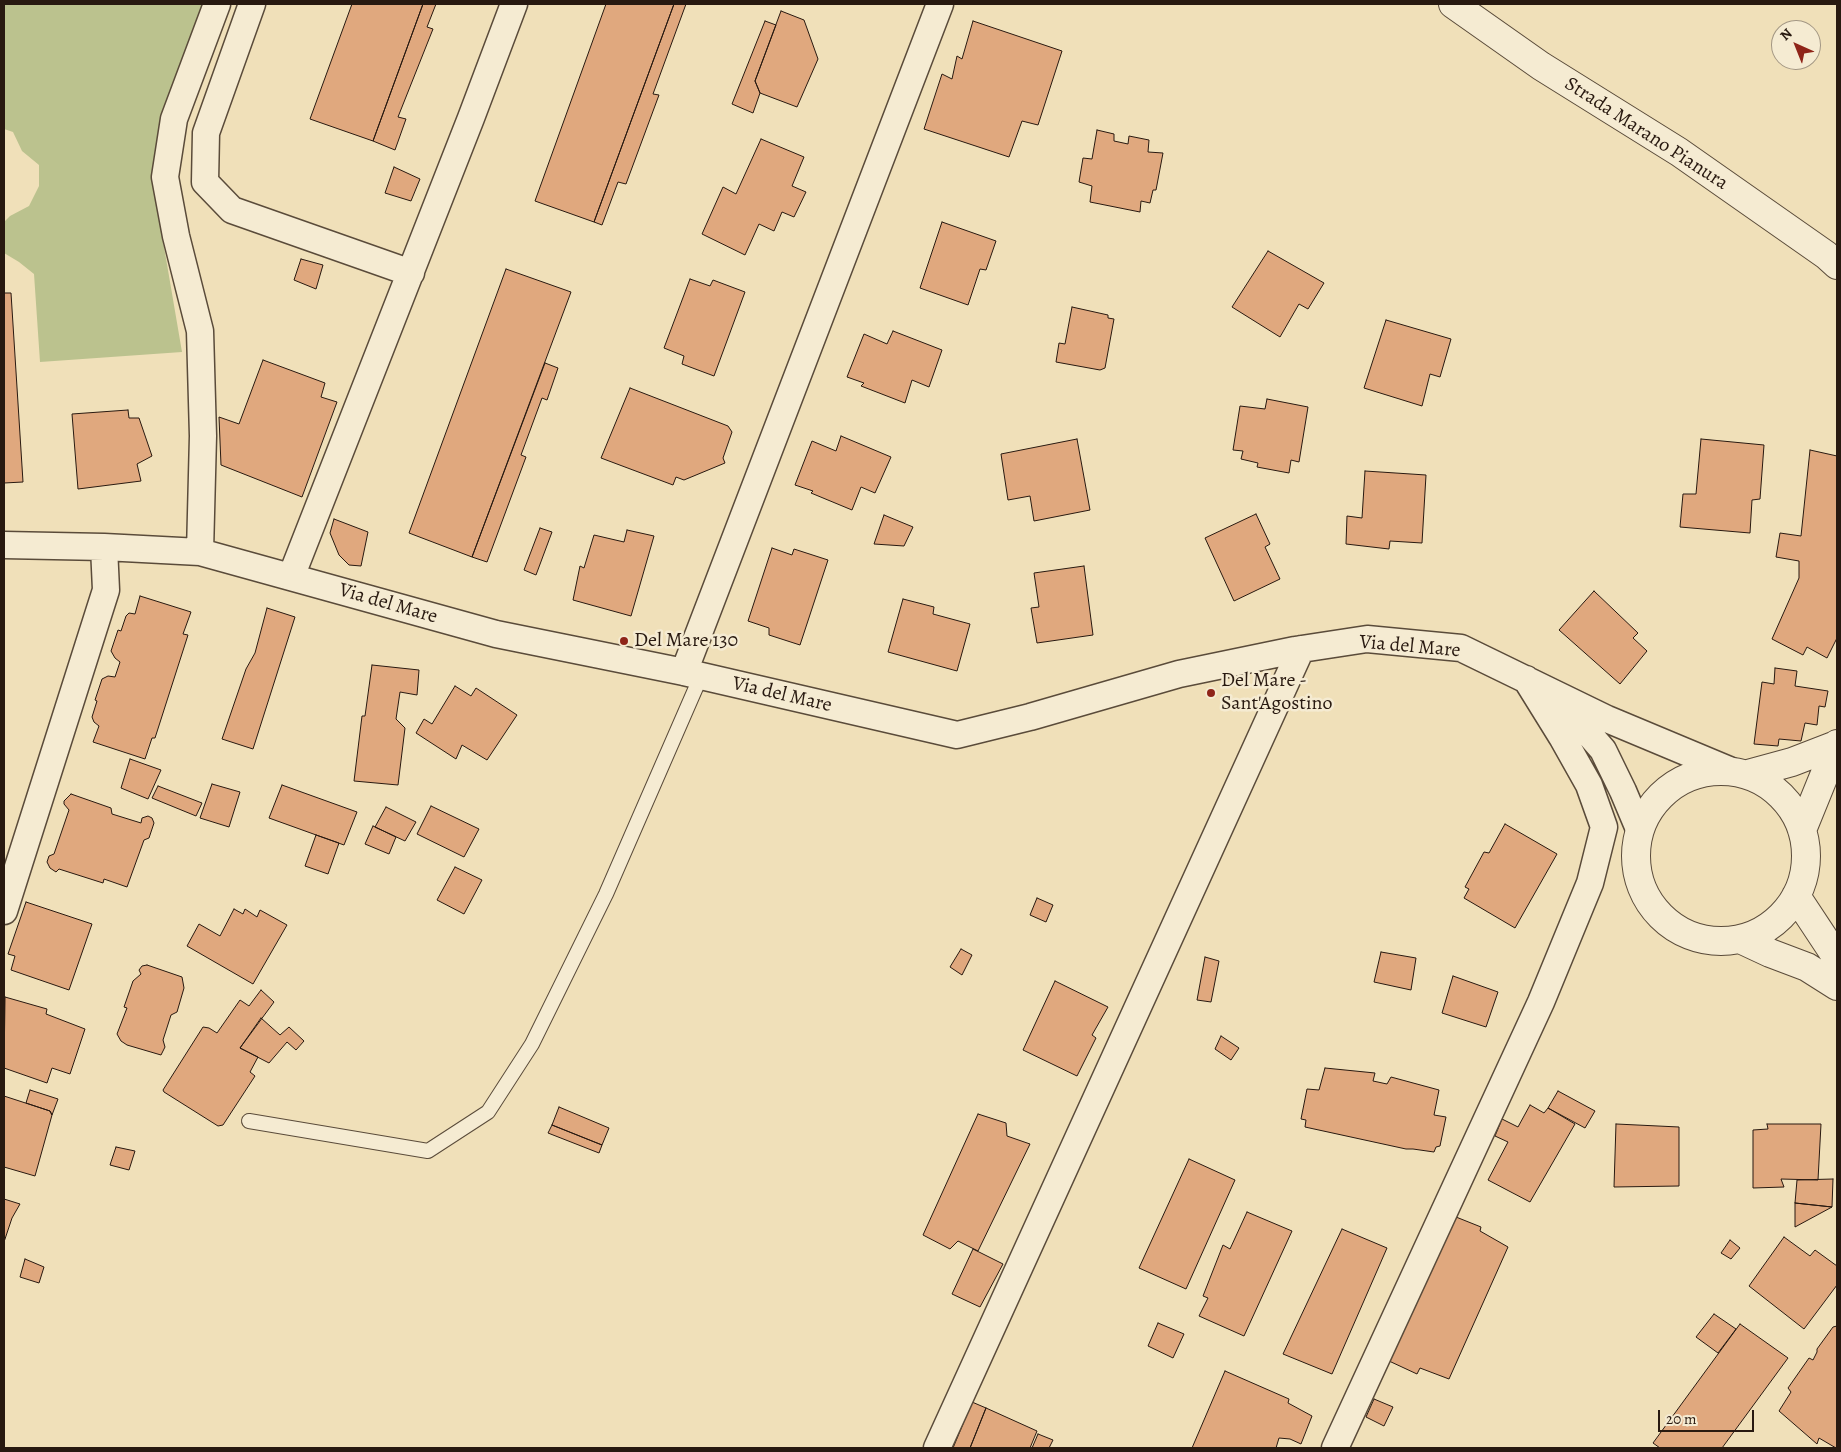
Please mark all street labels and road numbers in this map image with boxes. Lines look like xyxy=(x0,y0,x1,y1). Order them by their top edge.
street label: Strada Marano Pianura xyxy=(1560,72,1732,196)
street label: Via del Mare xyxy=(336,578,440,630)
street label: Via del Mare xyxy=(1358,631,1462,663)
street label: Via del Mare xyxy=(730,672,834,718)

